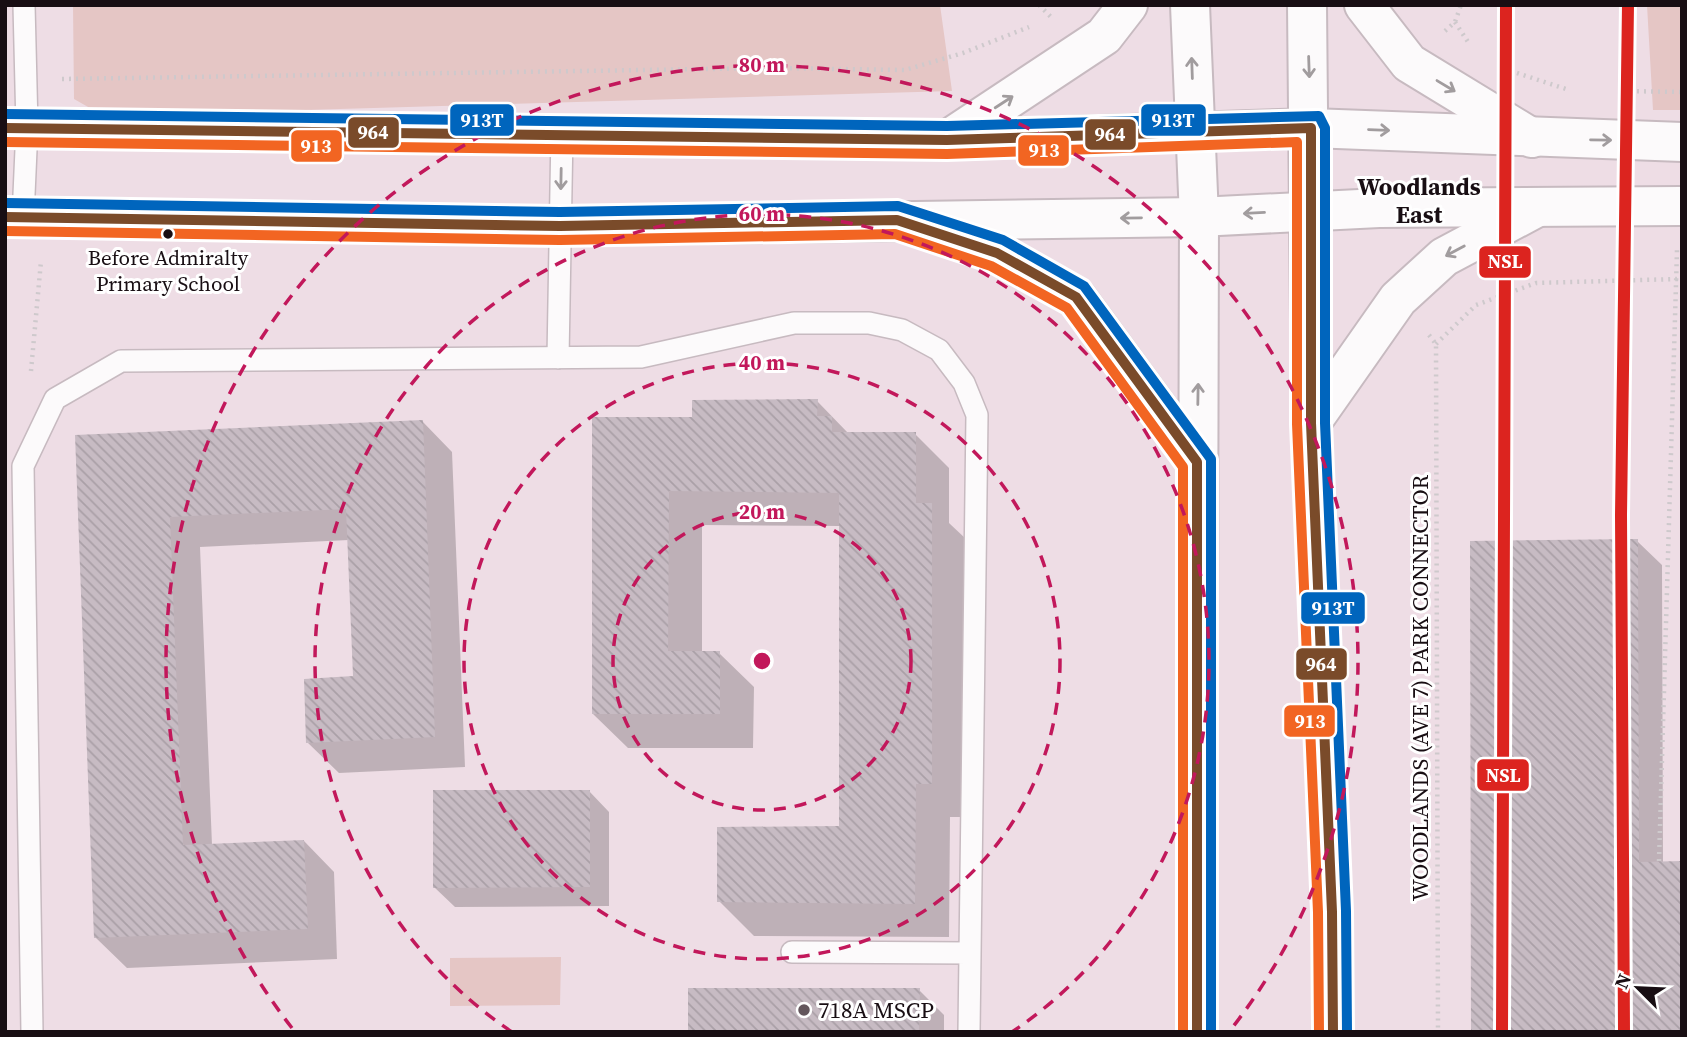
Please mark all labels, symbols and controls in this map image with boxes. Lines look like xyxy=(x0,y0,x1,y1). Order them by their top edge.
text: 80 m xyxy=(739,50,785,79)
one-way arrow xyxy=(1302,55,1316,78)
one-way arrow xyxy=(1185,57,1198,80)
one-way arrow xyxy=(1436,79,1456,93)
one-way arrow xyxy=(994,95,1013,109)
line badge: 913T xyxy=(449,103,515,137)
line badge: 913T xyxy=(1140,103,1207,137)
text: 913T xyxy=(461,107,503,133)
text: 913T xyxy=(1152,107,1194,133)
line badge: 964 xyxy=(347,116,400,149)
line badge: 964 xyxy=(1084,118,1137,151)
text: 964 xyxy=(358,119,388,145)
text: 964 xyxy=(1095,121,1125,147)
one-way arrow xyxy=(1367,124,1390,137)
line badge: 913 xyxy=(290,129,343,163)
text: 913 xyxy=(301,133,331,159)
one-way arrow xyxy=(1589,133,1612,146)
line badge: 913 xyxy=(1017,134,1070,167)
text: 913 xyxy=(1029,137,1059,163)
one-way arrow xyxy=(554,167,567,190)
district label: Woodlands East xyxy=(1357,170,1481,231)
text: 60 m xyxy=(739,199,785,228)
one-way arrow xyxy=(1243,207,1266,220)
one-way arrow xyxy=(1120,211,1143,224)
marker: Before Admiralty Primary School xyxy=(161,227,175,241)
place label: Before Admiralty Primary School xyxy=(88,243,248,298)
one-way arrow xyxy=(1445,245,1465,259)
line badge: NSL xyxy=(1478,245,1532,279)
text: NSL xyxy=(1488,248,1522,274)
text: 40 m xyxy=(739,348,785,377)
one-way arrow xyxy=(1191,383,1205,406)
street label: WOODLANDS (AVE 7) PARK CONNECTOR xyxy=(1404,475,1436,901)
text: 20 m xyxy=(739,497,785,526)
line badge: 913T xyxy=(1300,591,1366,625)
text: 913T xyxy=(1312,595,1354,621)
line badge: 964 xyxy=(1295,647,1348,681)
centre of rings xyxy=(750,649,774,673)
text: 964 xyxy=(1306,651,1336,677)
line badge: 913 xyxy=(1283,704,1336,738)
text: 913 xyxy=(1295,708,1325,734)
line badge: NSL xyxy=(1476,758,1530,792)
text: NSL xyxy=(1486,762,1520,788)
north arrow xyxy=(1603,953,1673,1023)
text: N xyxy=(1608,969,1637,993)
place label: 718A MSCP xyxy=(818,994,934,1026)
marker: 718A MSCP xyxy=(796,1002,812,1018)

